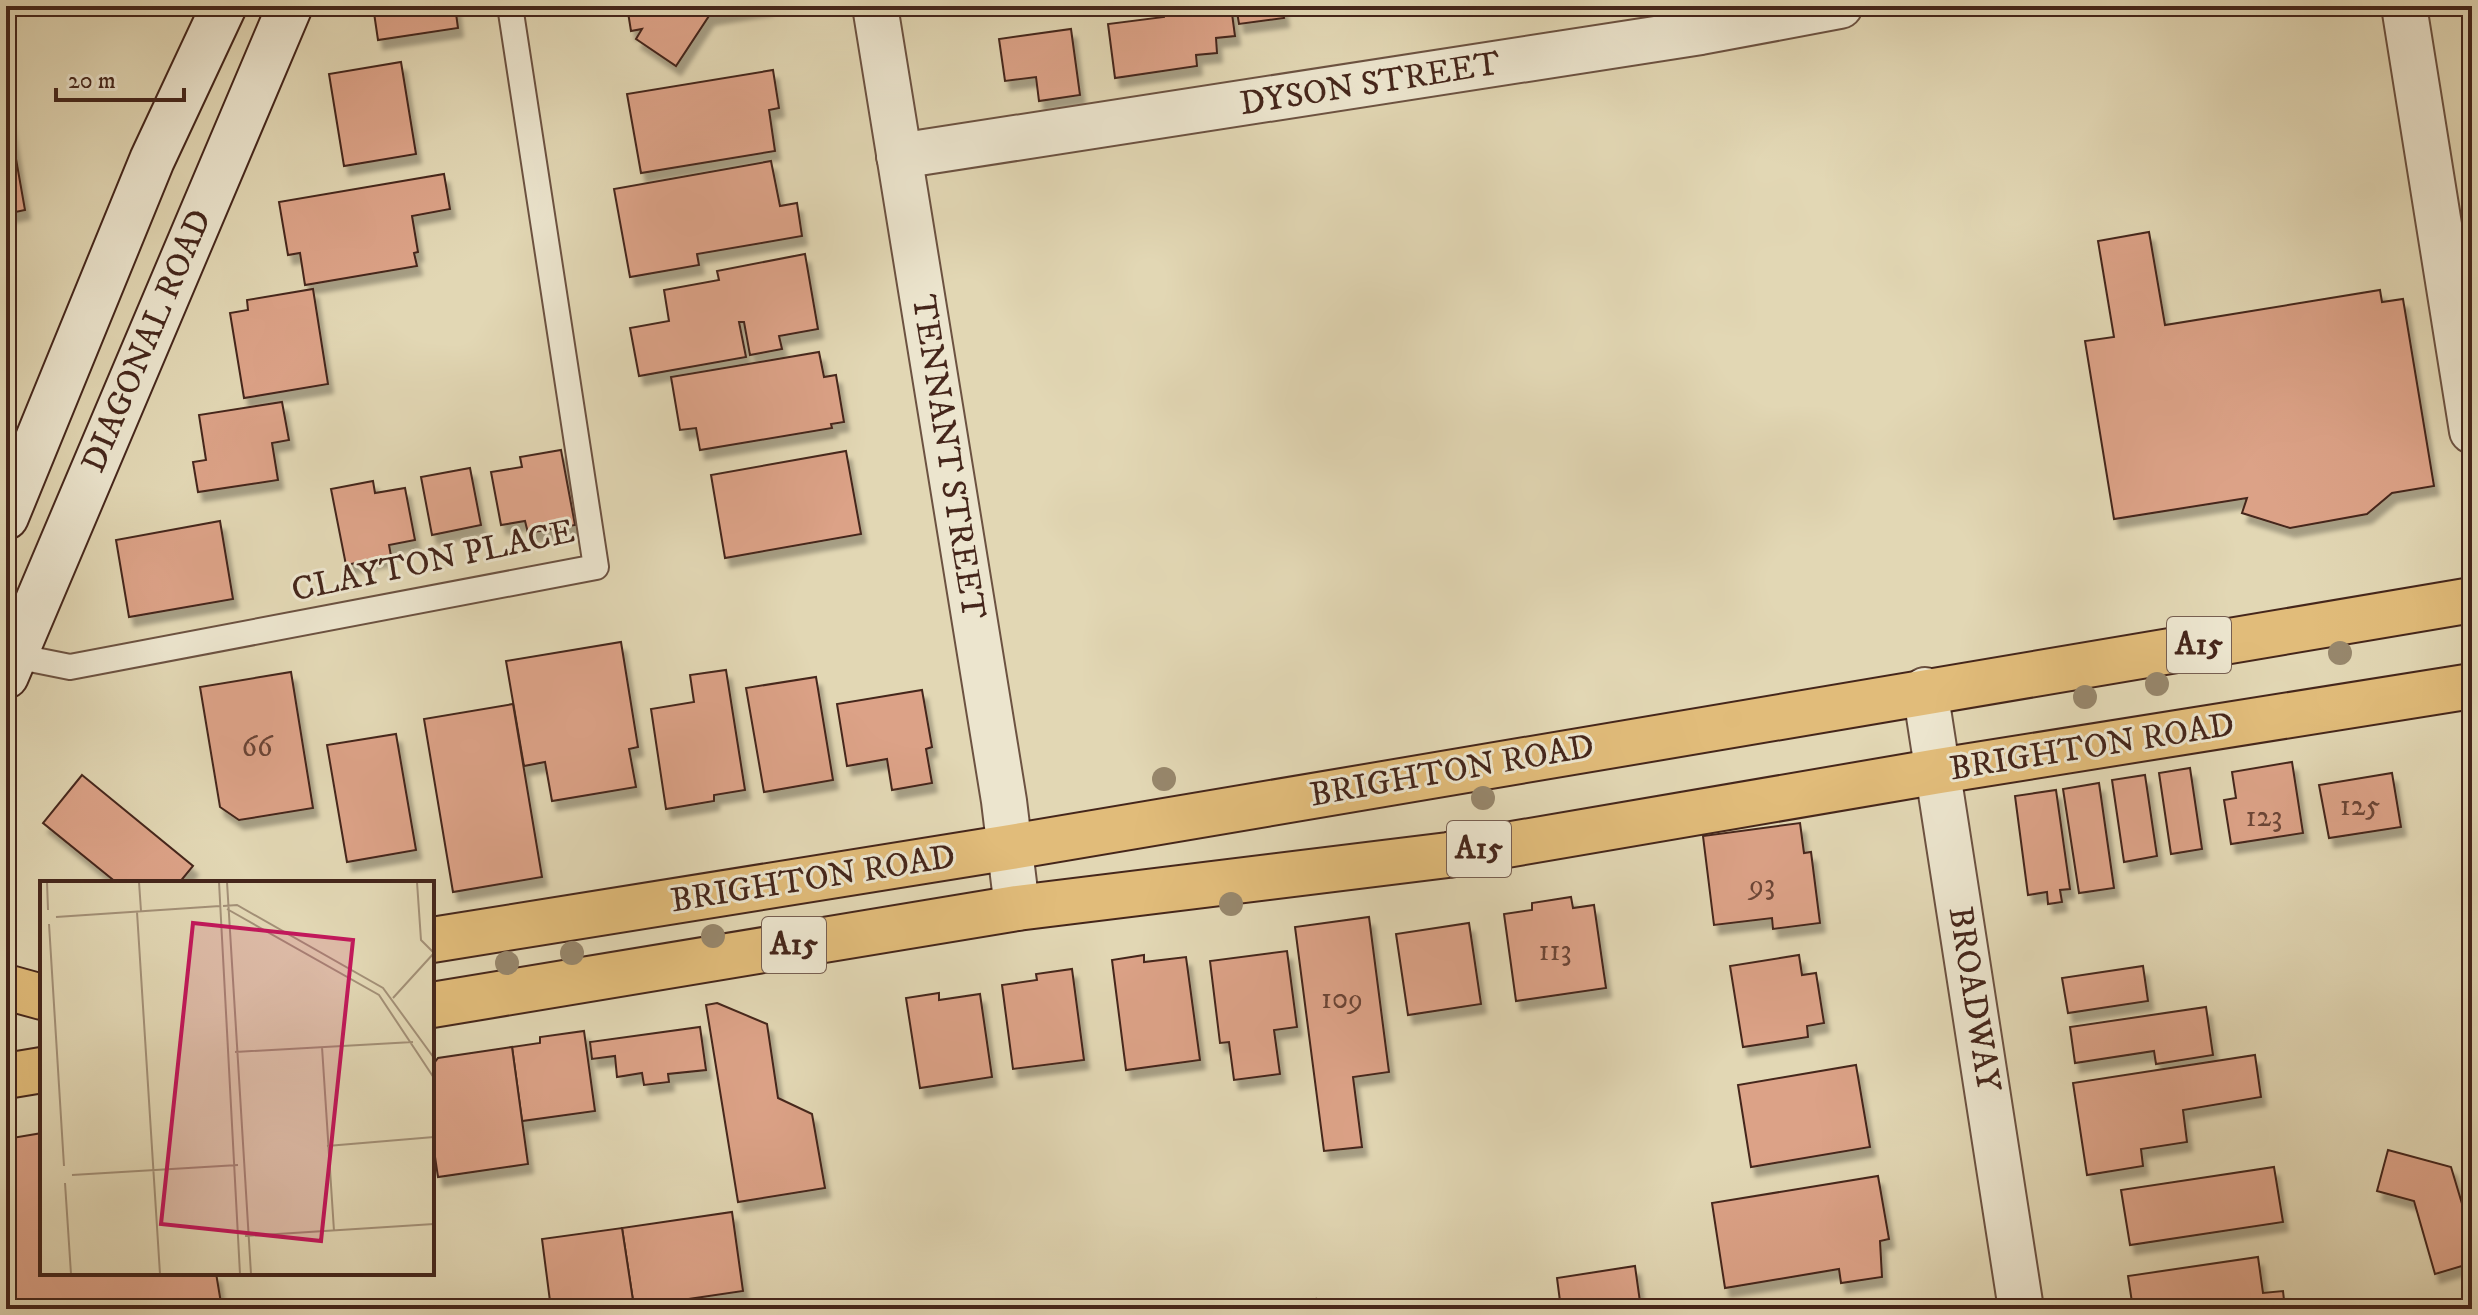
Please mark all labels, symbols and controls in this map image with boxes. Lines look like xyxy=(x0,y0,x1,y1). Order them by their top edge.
street label: DYSON STREET xyxy=(1237,43,1503,125)
scale bar xyxy=(56,52,184,102)
text: 20 m xyxy=(68,66,116,96)
street label: DIAGONAL ROAD xyxy=(73,203,221,479)
street label: TENNANT STREET xyxy=(902,292,994,622)
street label: CLAYTON PLACE xyxy=(288,511,578,611)
road number: A15 xyxy=(2167,617,2231,673)
street label: BRIGHTON ROAD xyxy=(1947,704,2237,790)
street label: BRIGHTON ROAD xyxy=(1307,725,1597,817)
house number: 66 xyxy=(241,729,274,766)
house number: 125 xyxy=(2340,788,2380,825)
house number: 123 xyxy=(2246,799,2282,836)
road number: A15 xyxy=(1447,821,1511,877)
street label: BRIGHTON ROAD xyxy=(668,836,958,922)
house number: 93 xyxy=(1747,867,1775,904)
inset map xyxy=(40,881,434,1275)
street label: BROADWAY xyxy=(1939,904,2009,1095)
road number: A15 xyxy=(762,917,826,973)
house number: 113 xyxy=(1538,933,1572,970)
house number: 109 xyxy=(1321,981,1363,1018)

